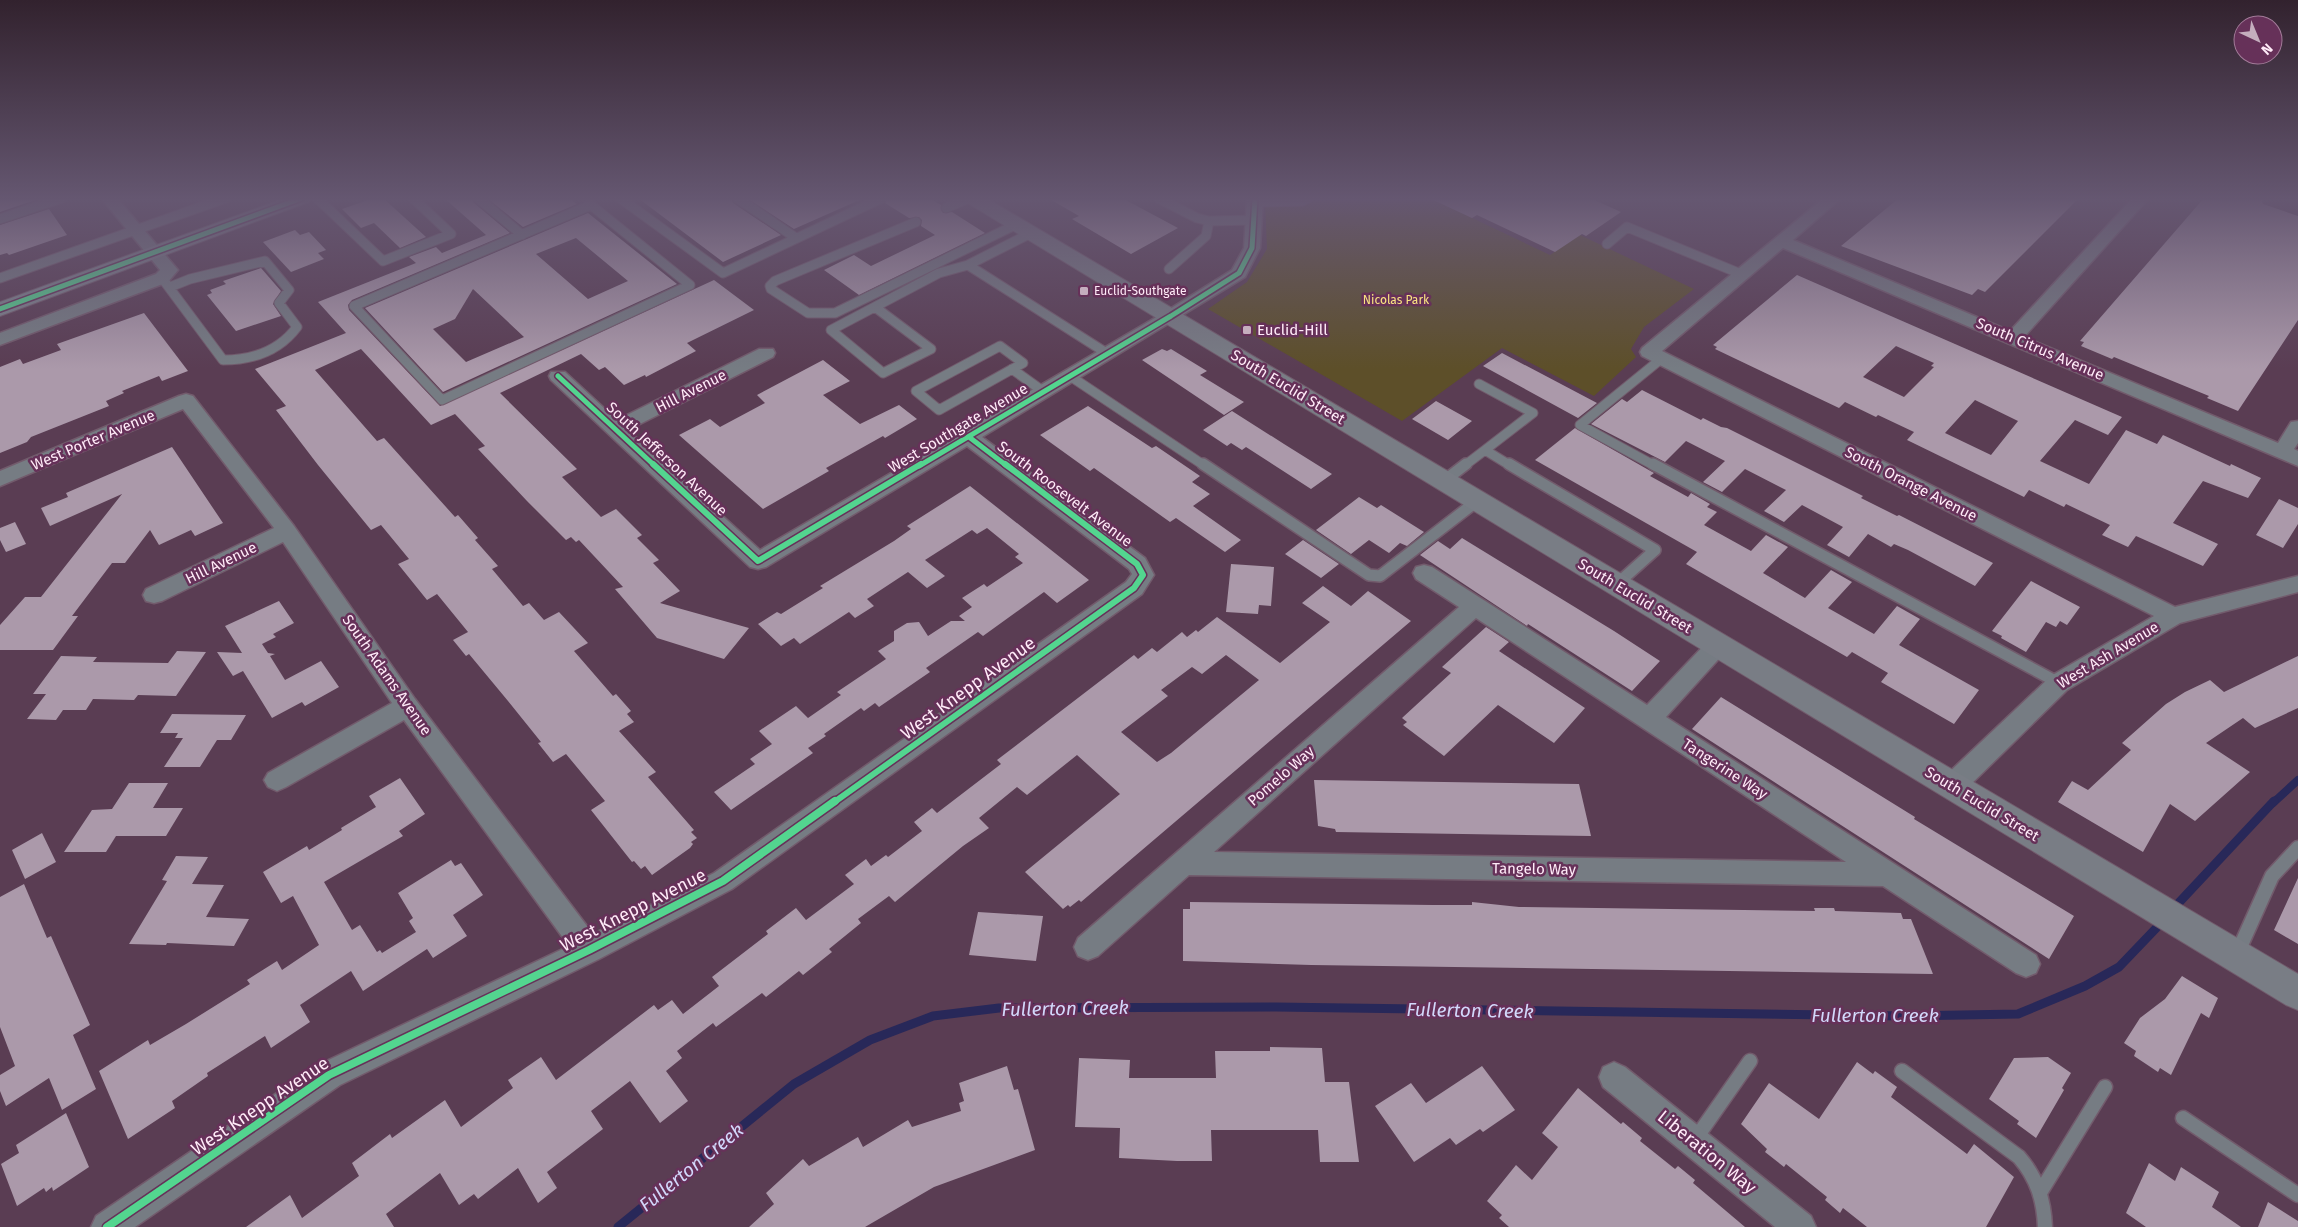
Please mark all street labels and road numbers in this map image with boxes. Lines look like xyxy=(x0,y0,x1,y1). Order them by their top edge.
street label: South Citrus Avenue xyxy=(1973,314,2107,384)
street label: South Euclid Street xyxy=(1228,346,1349,428)
street label: Hill Avenue xyxy=(653,366,729,416)
street label: West Southgate Avenue xyxy=(885,379,1031,477)
street label: South Jefferson Avenue xyxy=(603,398,731,520)
street label: West Porter Avenue xyxy=(28,406,158,474)
street label: South Roosevelt Avenue xyxy=(994,437,1136,551)
street label: South Orange Avenue xyxy=(1842,443,1980,525)
street label: Hill Avenue xyxy=(182,538,260,588)
street label: South Euclid Street xyxy=(1575,555,1696,637)
street label: South Adams Avenue xyxy=(339,611,435,739)
street label: West Ash Avenue xyxy=(2054,618,2162,692)
street label: West Knepp Avenue xyxy=(896,632,1040,744)
street label: Tangerine Way xyxy=(1679,735,1771,804)
street label: Pomelo Way xyxy=(1244,742,1318,810)
street label: South Euclid Street xyxy=(1922,763,2043,845)
street label: Tangelo Way xyxy=(1492,859,1577,879)
street label: West Knepp Avenue xyxy=(556,864,710,956)
street label: West Knepp Avenue xyxy=(187,1052,333,1160)
street label: Liberation Way xyxy=(1653,1105,1761,1199)

